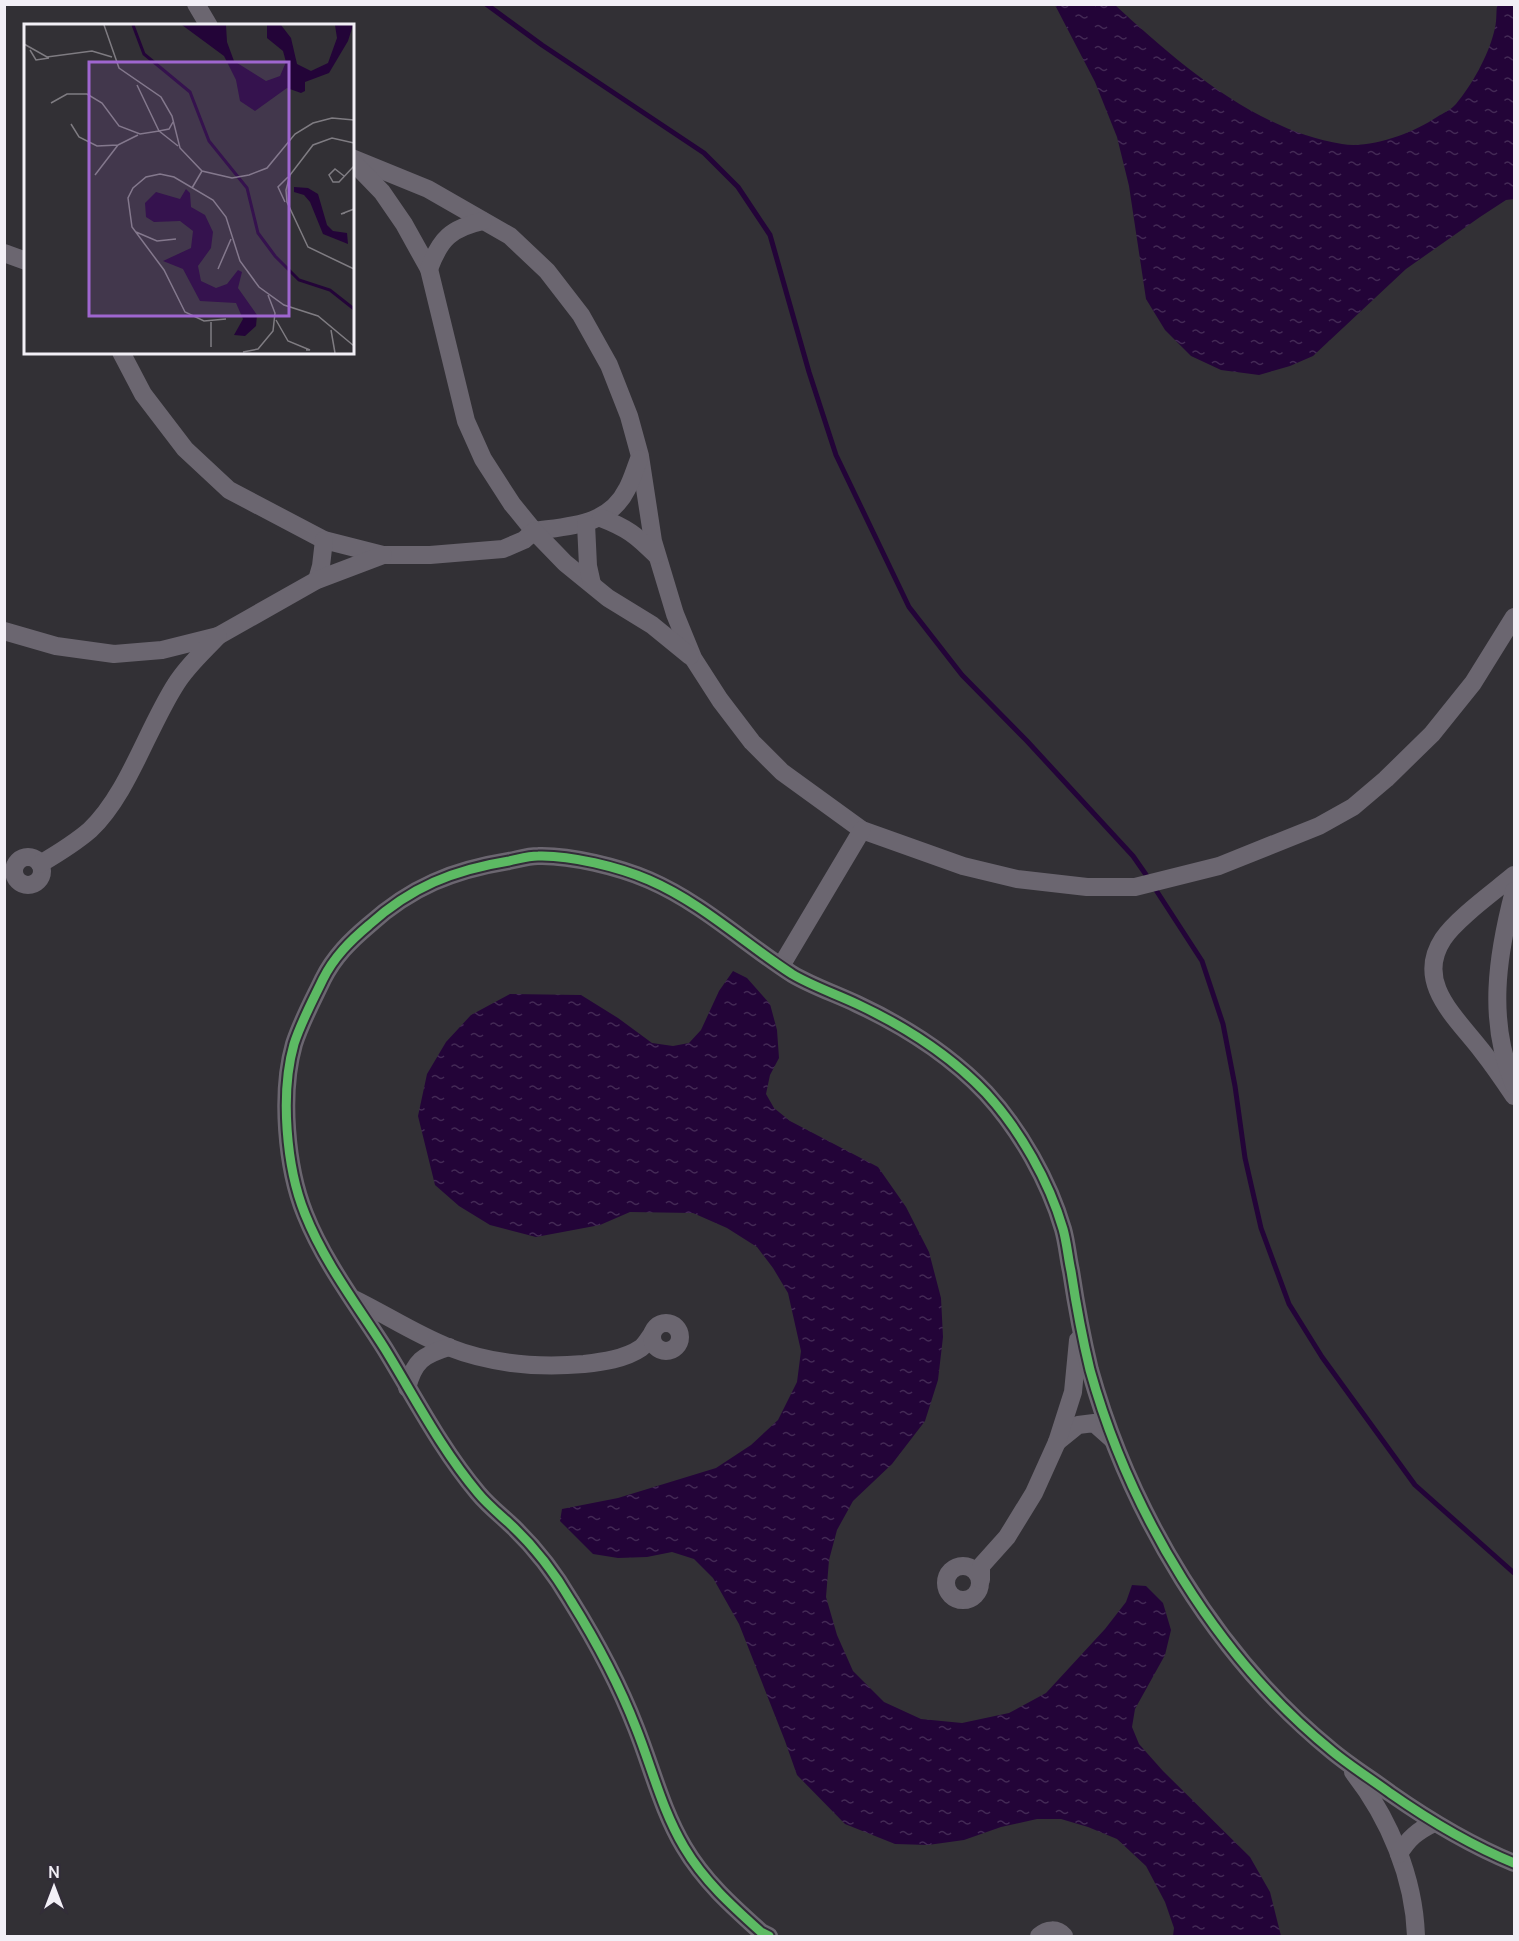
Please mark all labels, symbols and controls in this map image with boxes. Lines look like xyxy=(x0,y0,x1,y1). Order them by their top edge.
inset map xyxy=(24,24,354,354)
north arrow xyxy=(24,1857,84,1917)
text: N xyxy=(48,1861,60,1883)

